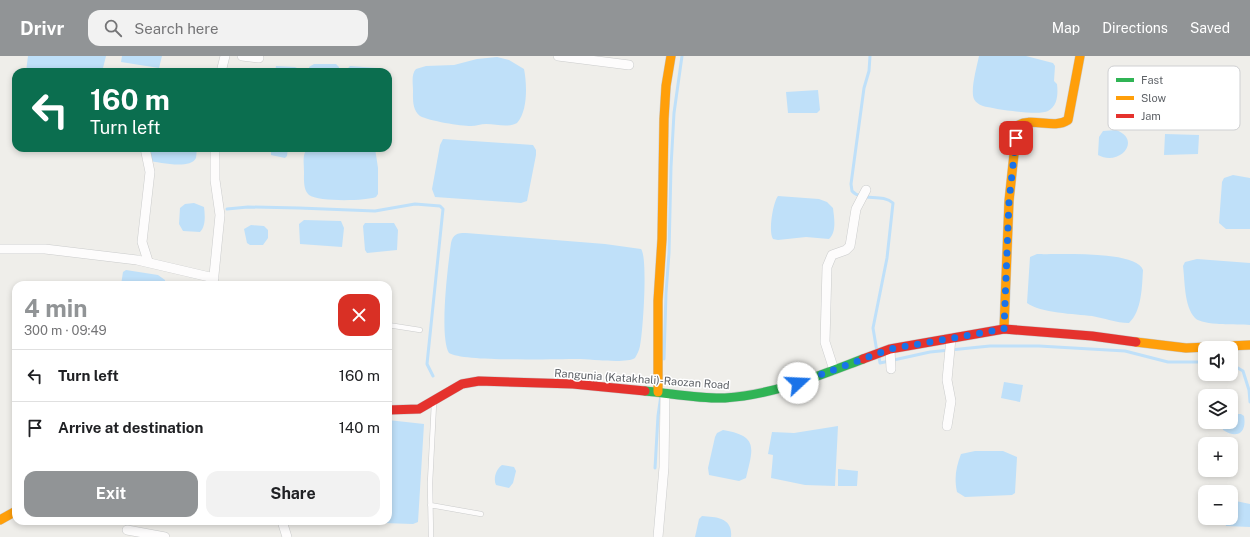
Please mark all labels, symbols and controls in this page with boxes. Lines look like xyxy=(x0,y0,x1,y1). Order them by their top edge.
search box xyxy=(88,10,368,46)
text: Drivr xyxy=(20,17,64,39)
icon: search xyxy=(102,17,124,39)
text: Search here xyxy=(134,20,219,37)
text: Map xyxy=(1052,20,1080,36)
text: Directions xyxy=(1102,20,1168,36)
text: Saved xyxy=(1190,20,1230,36)
legend xyxy=(1108,66,1240,130)
text: Fast xyxy=(1141,74,1163,86)
text: 160 m xyxy=(90,83,170,116)
icon: left xyxy=(24,84,76,136)
text: Slow xyxy=(1141,92,1167,104)
text: Jam xyxy=(1141,110,1161,122)
text: Turn left xyxy=(90,117,160,138)
pin xyxy=(999,121,1033,155)
icon: arrive xyxy=(1005,127,1027,149)
text: 4 min xyxy=(24,294,87,322)
button: close xyxy=(338,294,380,336)
text: 300 m · 09:49 xyxy=(24,323,107,338)
map controls xyxy=(1198,341,1238,525)
button: sound xyxy=(1198,341,1238,381)
position arrow xyxy=(777,362,819,404)
icon: left xyxy=(24,365,46,387)
text: Turn left xyxy=(58,367,119,384)
text: 160 m xyxy=(339,367,380,384)
street label: Rangunia (Katakhali)-Raozan Road xyxy=(554,367,730,391)
button: layers xyxy=(1198,389,1238,429)
icon: arrive xyxy=(24,417,46,439)
text: Arrive at destination xyxy=(58,419,203,436)
text: 140 m xyxy=(339,419,380,436)
button: + xyxy=(1198,437,1238,477)
button: Exit xyxy=(24,471,198,517)
button: Share xyxy=(206,471,380,517)
button: − xyxy=(1198,485,1238,525)

